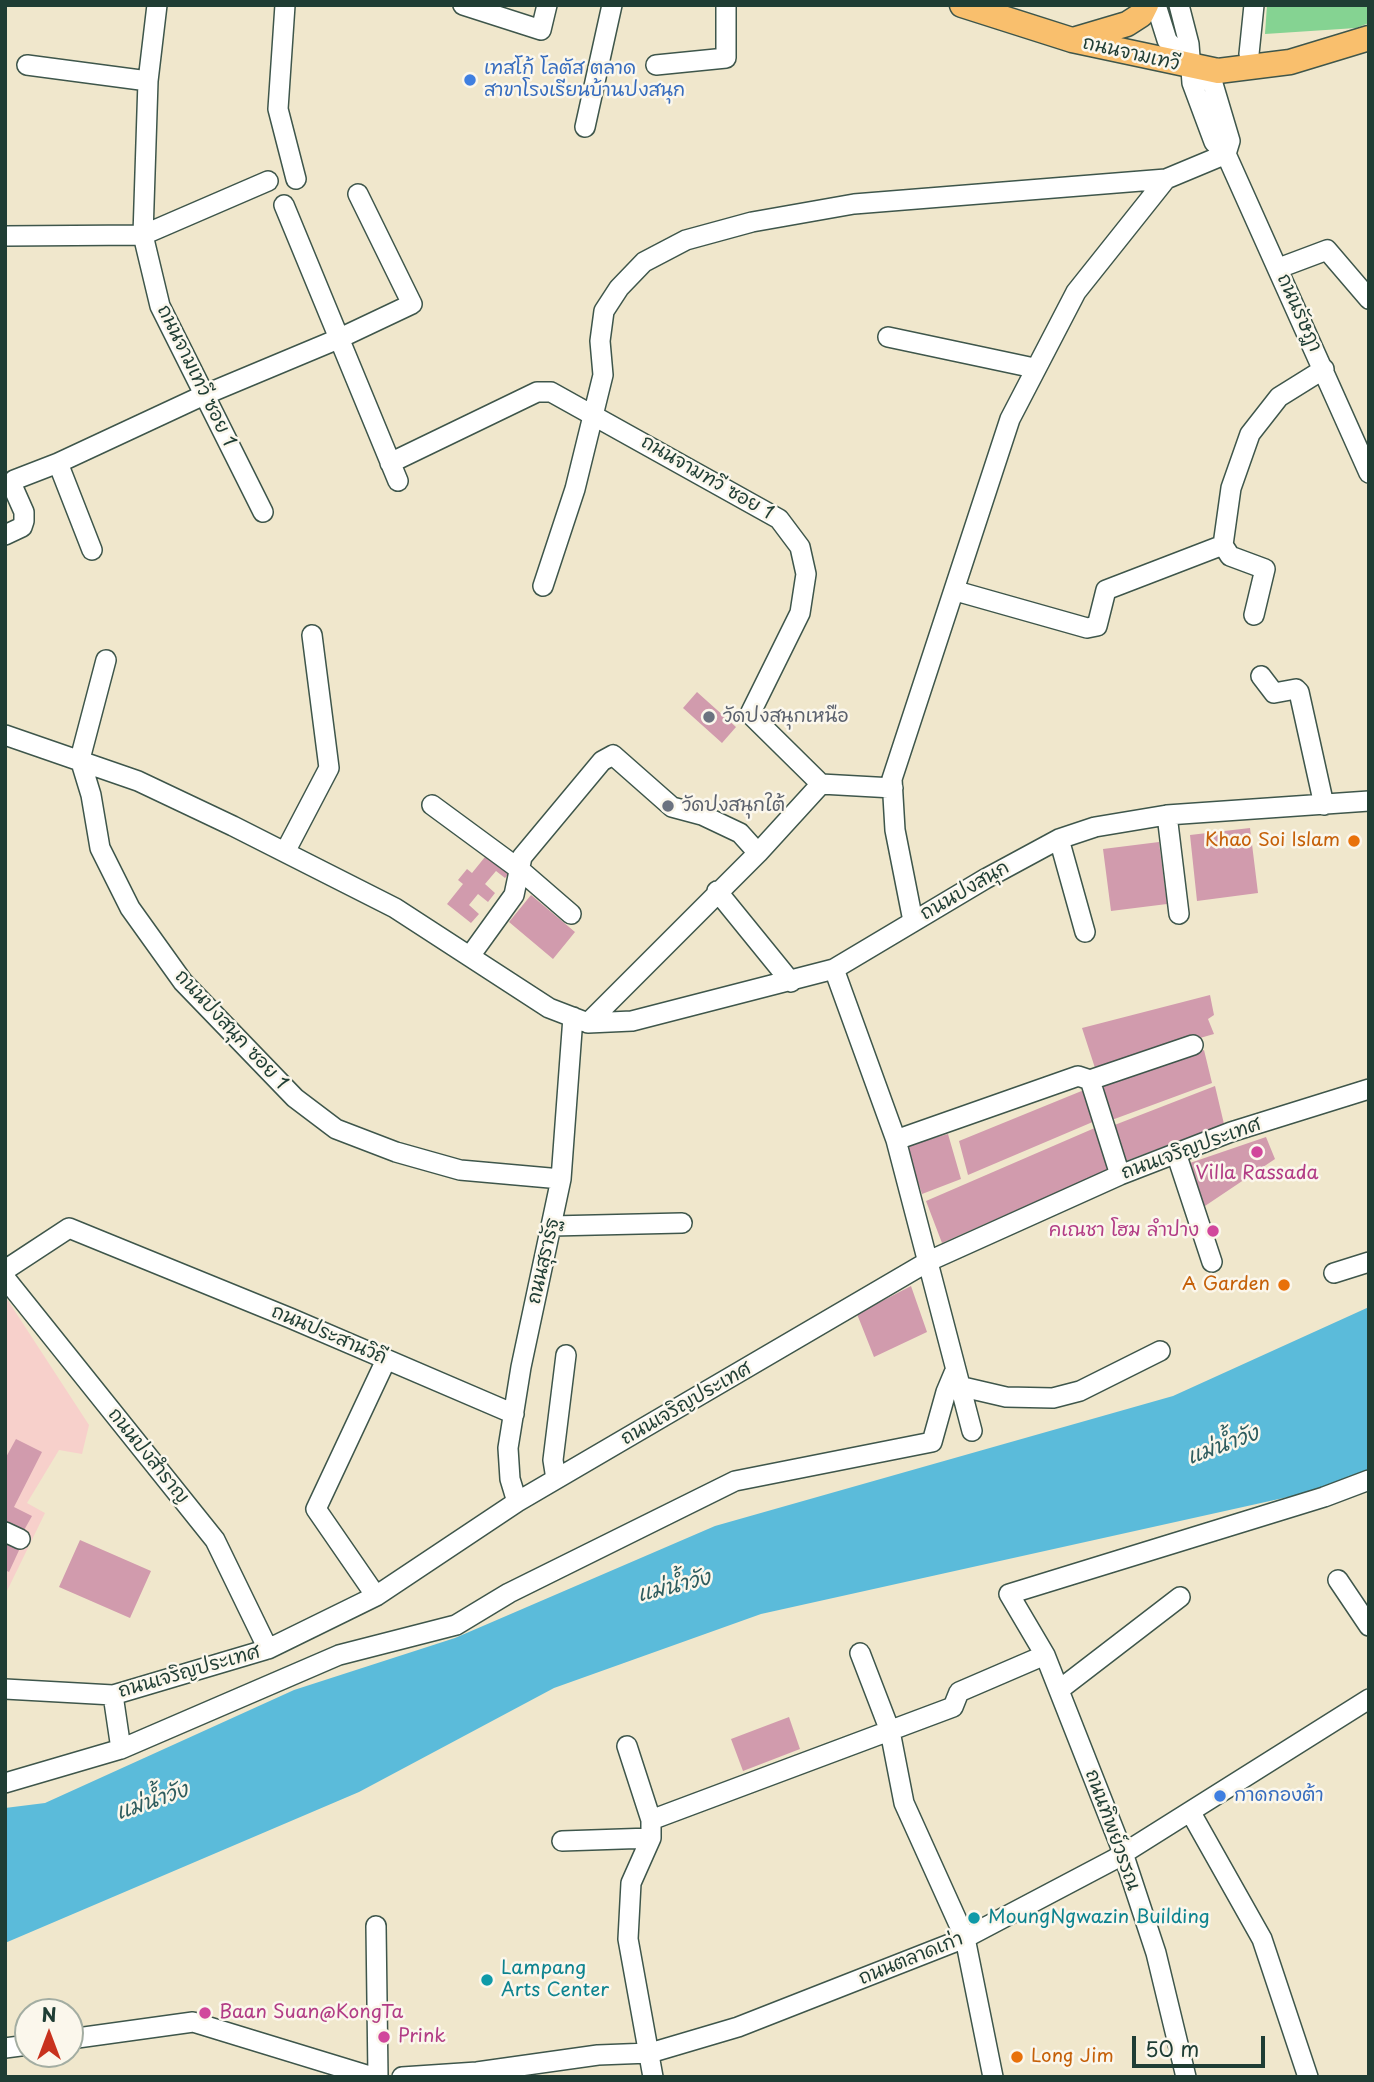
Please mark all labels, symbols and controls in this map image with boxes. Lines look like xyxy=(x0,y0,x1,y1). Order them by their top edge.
street label: ถนนจามเทวี xyxy=(1080,32,1182,76)
place label: เทสโก้ โลตัส ตลาด สาขาโรงเรียนบ้านปงสนุก xyxy=(484,58,685,102)
marker: เทสโก้ โลตัส ตลาด สาขาโรงเรียนบ้านปงสนุก xyxy=(462,72,478,88)
street label: ถนนรัษฎา xyxy=(1272,270,1326,356)
street label: ถนนจามเทวี ซอย 1 xyxy=(152,301,240,451)
street label: ถนนจามทวี ซอย 1 xyxy=(637,431,777,525)
place label: วัดปงสนุกเหนือ xyxy=(723,706,849,728)
marker: วัดปงสนุกเหนือ xyxy=(701,709,717,725)
place label: วัดปงสนุกใต้ xyxy=(682,795,785,817)
marker: วัดปงสนุกใต้ xyxy=(660,798,676,814)
place label: Khao Soi Islam xyxy=(1205,830,1340,852)
marker: Khao Soi Islam xyxy=(1346,833,1362,849)
street label: ถนนปงสนุก xyxy=(916,856,1014,926)
street label: ถนนปงสนุก ซอย 1 xyxy=(170,965,292,1095)
street label: ถนนเจริญประเทศ xyxy=(1118,1113,1264,1185)
marker: Villa Rassada xyxy=(1249,1144,1265,1160)
place label: Villa Rassada xyxy=(1196,1163,1318,1185)
street label: ถนนสุรารัฐ xyxy=(523,1216,565,1306)
place label: คเณชา โฮม ลำปาง xyxy=(1049,1220,1199,1242)
marker: คเณชา โฮม ลำปาง xyxy=(1205,1223,1221,1239)
place label: A Garden xyxy=(1182,1274,1270,1296)
marker: A Garden xyxy=(1276,1277,1292,1293)
street label: ถนนประสานวิถี xyxy=(268,1300,390,1370)
street label: ถนนเจริญประเทศ xyxy=(617,1358,755,1450)
street label: ถนนปงสำราญ xyxy=(103,1404,193,1508)
water label: แม่น้ำวัง xyxy=(1184,1421,1262,1471)
water label: แม่น้ำวัง xyxy=(635,1566,713,1608)
street label: ถนนเจริญประเทศ xyxy=(116,1641,262,1703)
street label: ถนนทิพย์วรรณ xyxy=(1080,1767,1144,1893)
water label: แม่น้ำวัง xyxy=(113,1778,191,1826)
place label: กาดกองต้า xyxy=(1234,1785,1324,1807)
marker: กาดกองต้า xyxy=(1212,1788,1228,1804)
place label: MoungNgwazin Building xyxy=(988,1907,1210,1929)
marker: MoungNgwazin Building xyxy=(966,1910,982,1926)
street label: ถนนตลาดเก่า xyxy=(856,1928,966,1990)
place label: Lampang Arts Center xyxy=(501,1958,609,2002)
marker: Lampang Arts Center xyxy=(479,1972,495,1988)
north arrow xyxy=(14,1998,84,2068)
text: N xyxy=(41,2000,57,2028)
place label: Baan Suan@KongTa xyxy=(219,2002,403,2024)
marker: Baan Suan@KongTa xyxy=(197,2005,213,2021)
scale bar xyxy=(1136,2022,1269,2066)
place label: Prink xyxy=(398,2026,446,2048)
marker: Prink xyxy=(376,2029,392,2045)
text: 50 m xyxy=(1145,2032,1199,2064)
place label: Long Jim xyxy=(1031,2046,1114,2068)
marker: Long Jim xyxy=(1009,2049,1025,2065)

